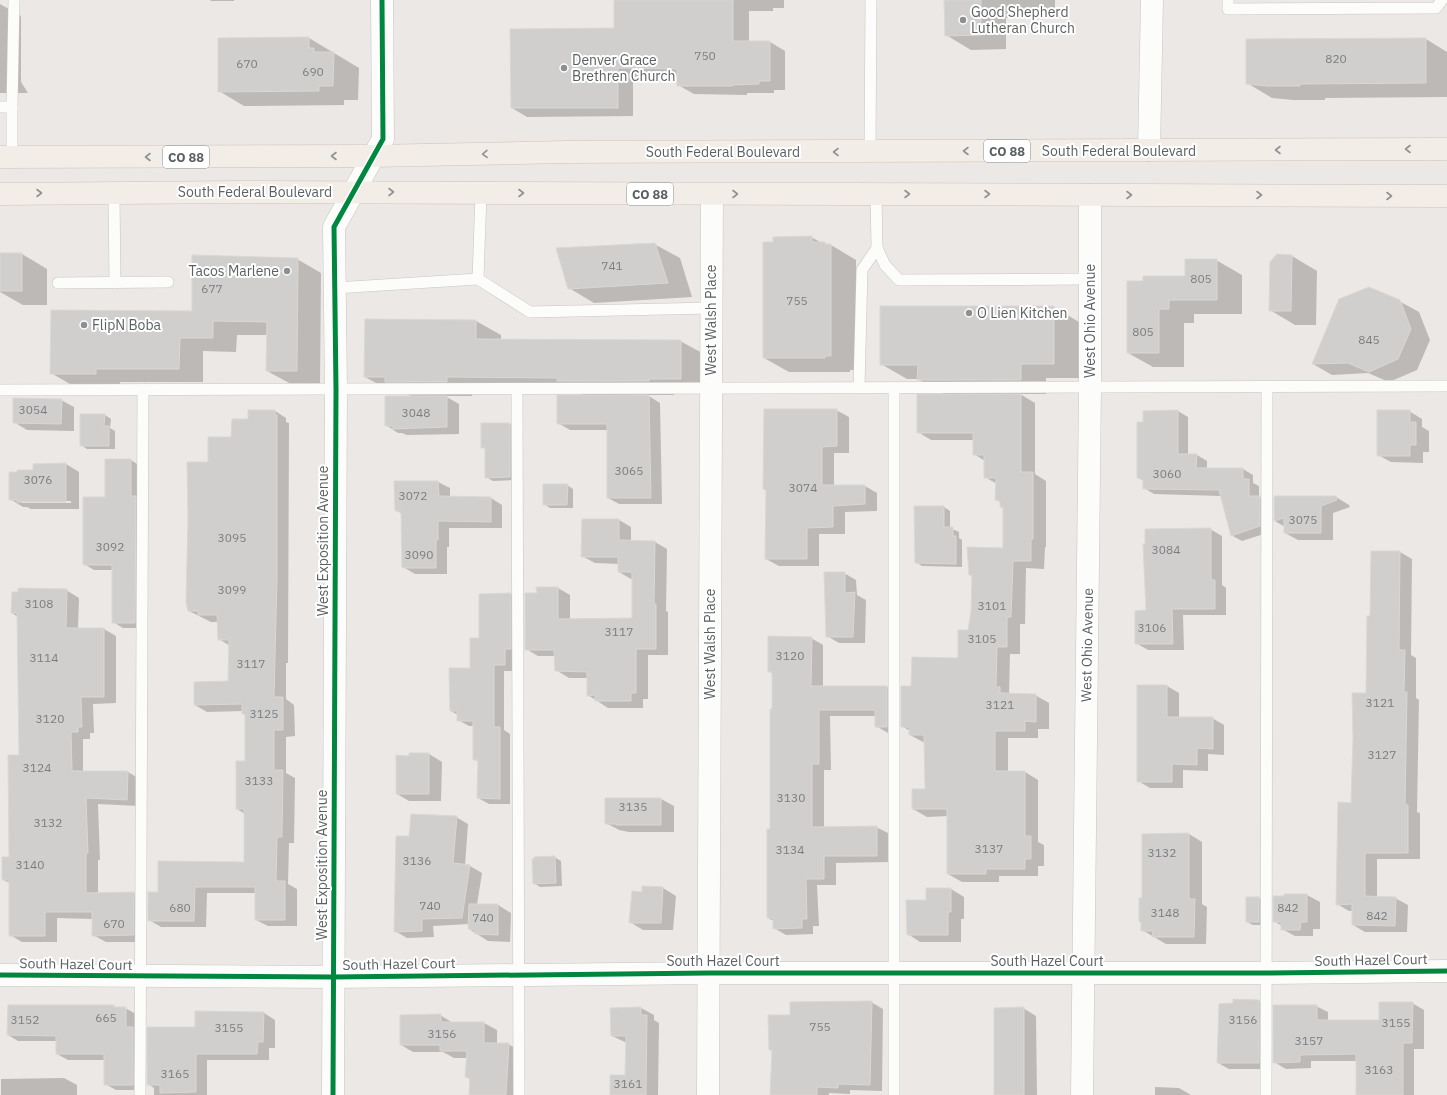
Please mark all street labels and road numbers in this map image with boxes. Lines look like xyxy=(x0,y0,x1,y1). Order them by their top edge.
road number: CO 88 xyxy=(984,140,1030,162)
street label: South Federal Boulevard xyxy=(1042,142,1196,160)
street label: South Federal Boulevard xyxy=(646,143,800,161)
road number: CO 88 xyxy=(163,146,209,168)
street label: South Federal Boulevard xyxy=(178,183,332,201)
road number: CO 88 xyxy=(627,183,673,205)
street label: West Walsh Place xyxy=(702,264,720,376)
street label: West Ohio Avenue xyxy=(1081,264,1099,378)
street label: West Exposition Avenue xyxy=(314,465,332,616)
street label: West Ohio Avenue xyxy=(1077,587,1097,702)
street label: West Walsh Place xyxy=(701,588,719,700)
street label: West Exposition Avenue xyxy=(313,789,331,940)
street label: South Hazel Court xyxy=(1314,950,1428,970)
street label: South Hazel Court xyxy=(666,952,780,970)
street label: South Hazel Court xyxy=(990,952,1104,970)
street label: South Hazel Court xyxy=(19,954,133,974)
street label: South Hazel Court xyxy=(342,954,456,974)

